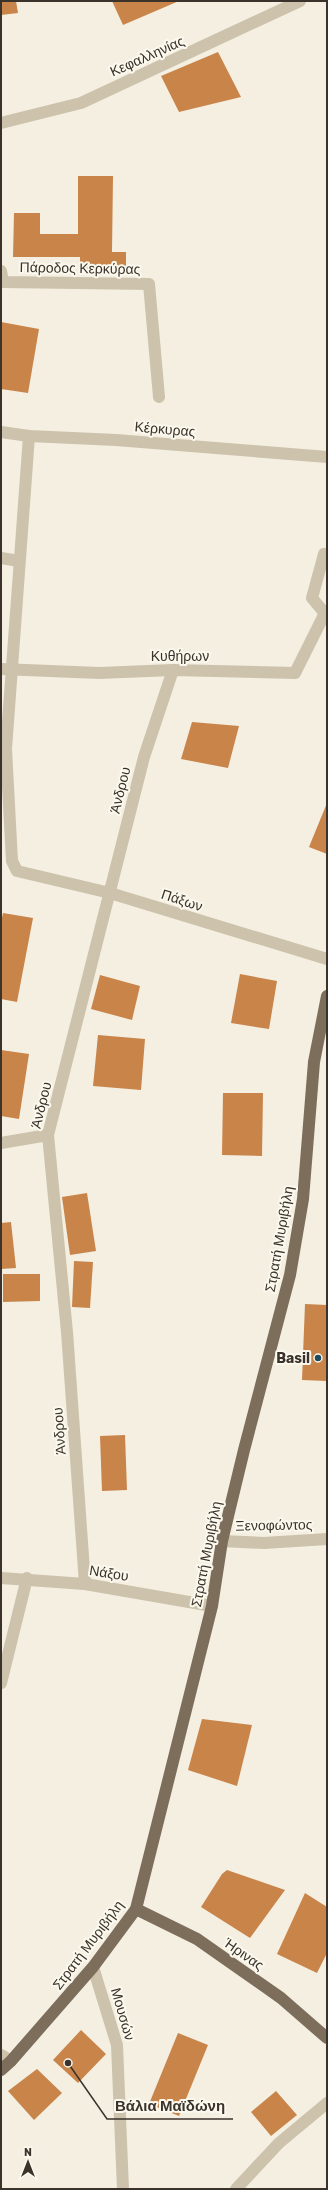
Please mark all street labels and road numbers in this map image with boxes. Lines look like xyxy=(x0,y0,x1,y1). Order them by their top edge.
street label: Κεφαλληνίας xyxy=(107,32,187,80)
street label: Πάροδος Κερκύρας xyxy=(19,259,141,278)
street label: Κέρκυρας xyxy=(134,418,196,441)
street label: Κυθήρων xyxy=(151,648,209,665)
street label: Άνδρου xyxy=(107,765,134,815)
street label: Πάξων xyxy=(159,886,205,915)
street label: Άνδρου xyxy=(28,1080,55,1130)
street label: Στρατή Μυριβήλη xyxy=(262,1185,297,1293)
street label: Άνδρου xyxy=(49,1407,70,1455)
street label: Στρατή Μυριβήλη xyxy=(188,1500,225,1608)
street label: Ξενοφώντος xyxy=(235,1516,313,1535)
street label: Νάξου xyxy=(88,1562,130,1585)
street label: Στρατή Μυριβήλη xyxy=(49,1897,127,1993)
street label: Ήρινας xyxy=(220,1934,267,1974)
street label: Μουσών xyxy=(107,1986,138,2042)

